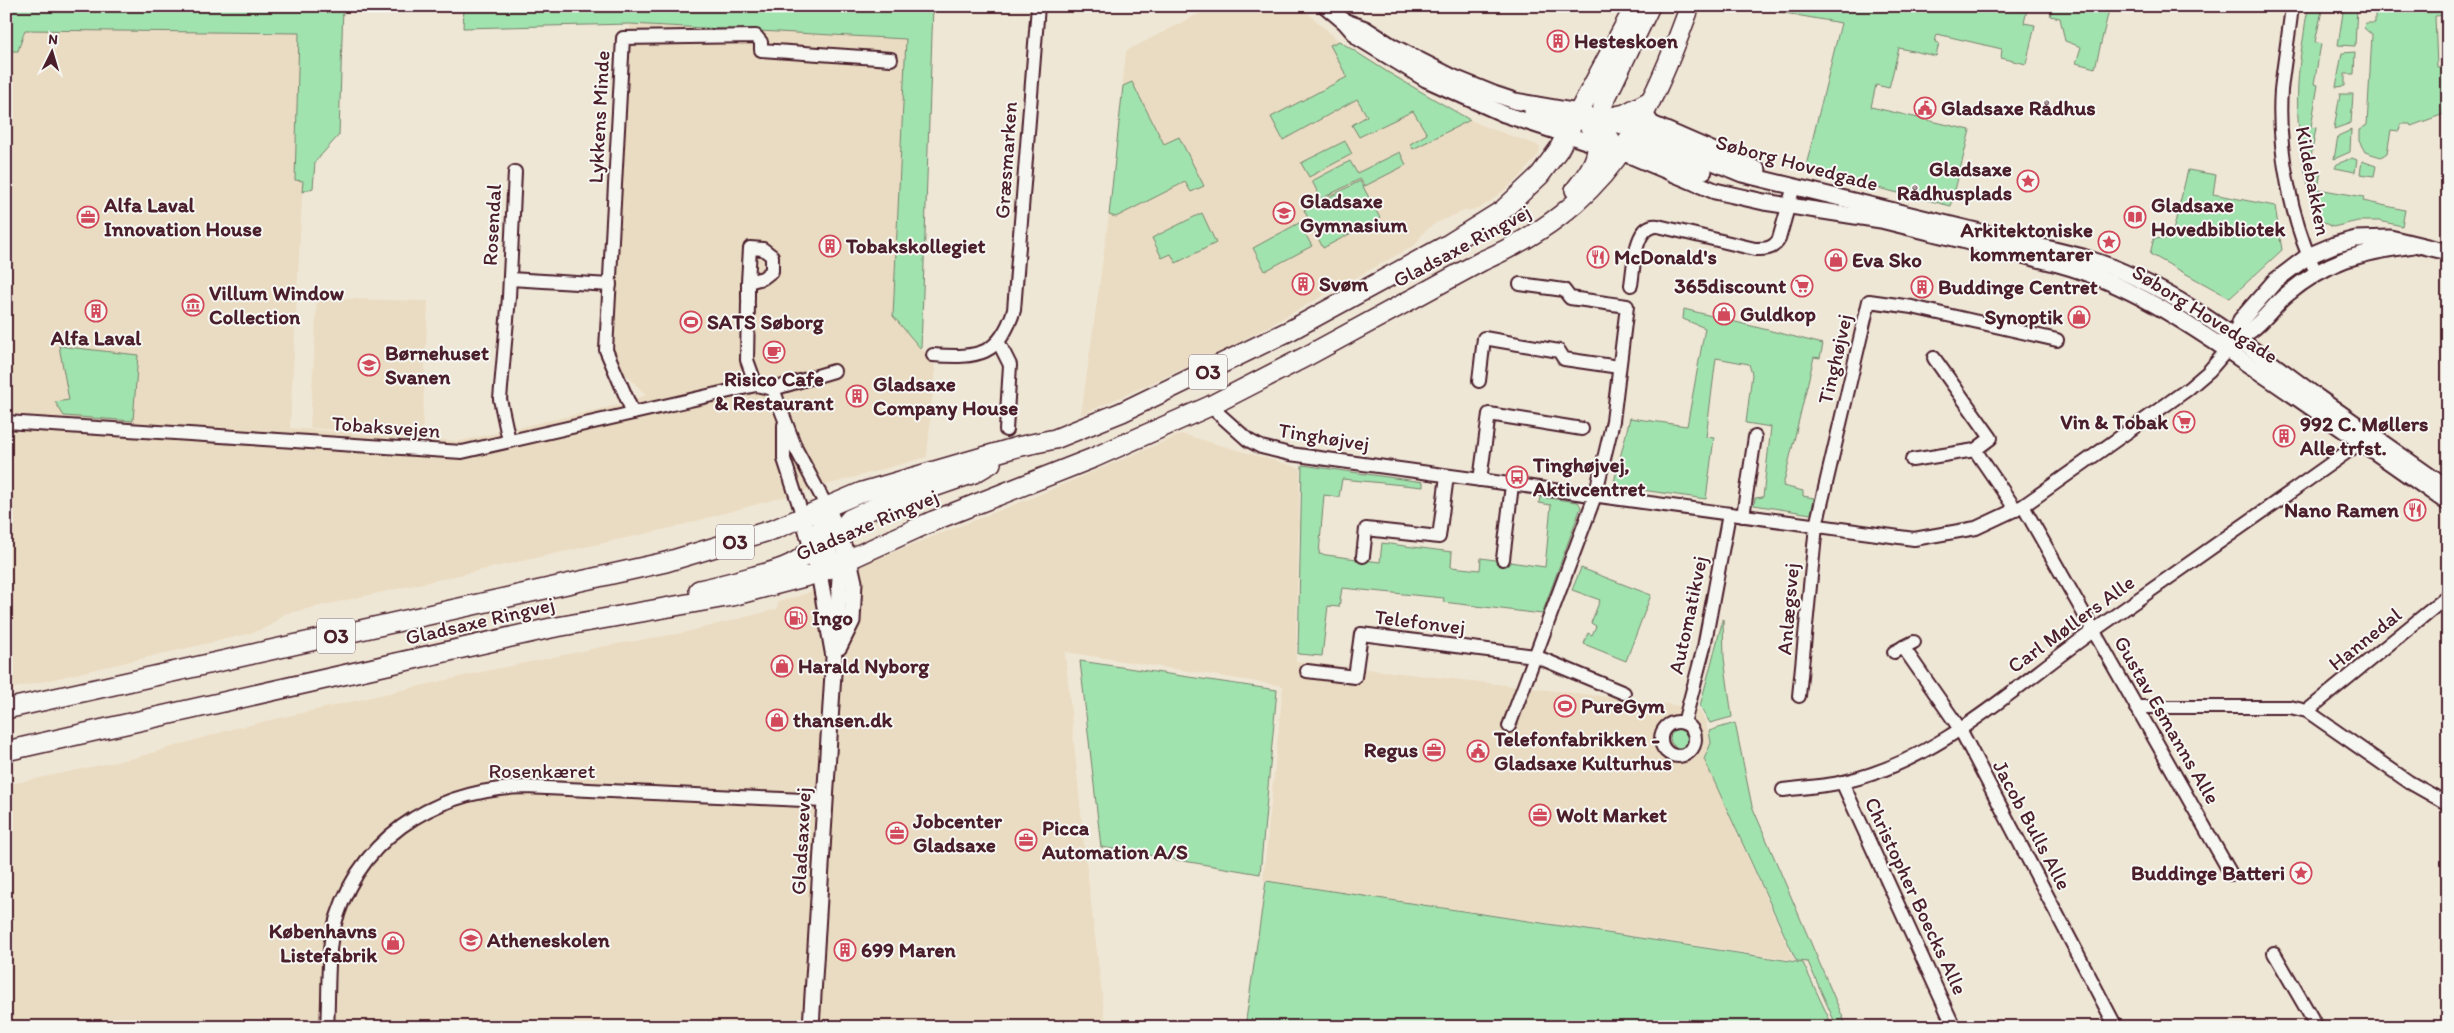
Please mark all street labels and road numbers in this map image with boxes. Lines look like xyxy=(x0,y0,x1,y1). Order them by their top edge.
street label: Lykkens Minde xyxy=(583,50,614,184)
street label: Græsmarken xyxy=(989,100,1022,220)
street label: Kildebakken xyxy=(2291,124,2336,238)
street label: Søborg Hovedgade xyxy=(1713,129,1881,196)
street label: Rosendal xyxy=(477,183,506,267)
street label: Gladsaxe Ringvej xyxy=(1389,199,1535,292)
street label: Søborg Hovedgade xyxy=(2128,259,2283,368)
street label: Tinghøjvej xyxy=(1812,311,1857,406)
road number: O3 xyxy=(1189,354,1227,390)
street label: Tobaksvejen xyxy=(331,410,441,443)
street label: Tinghøjvej xyxy=(1277,417,1371,456)
street label: Gladsaxe Ringvej xyxy=(792,483,942,566)
road number: O3 xyxy=(716,524,754,560)
street label: Automatikvej xyxy=(1663,553,1712,676)
street label: Anlægsvej xyxy=(1771,562,1804,656)
street label: Carl Møllers Alle xyxy=(2002,569,2139,678)
street label: Gladsaxe Ringvej xyxy=(403,591,557,650)
street label: Hannedal xyxy=(2323,602,2406,676)
street label: Telefonvej xyxy=(1373,604,1467,639)
road number: O3 xyxy=(317,618,355,654)
street label: Gustav Esmanns Alle xyxy=(2109,631,2226,808)
street label: Jacob Bulls Alle xyxy=(1988,756,2077,894)
street label: Rosenkæret xyxy=(489,758,596,783)
street label: Gladsaxevej xyxy=(785,786,816,895)
street label: Christopher Boecks Alle xyxy=(1860,793,1973,998)

